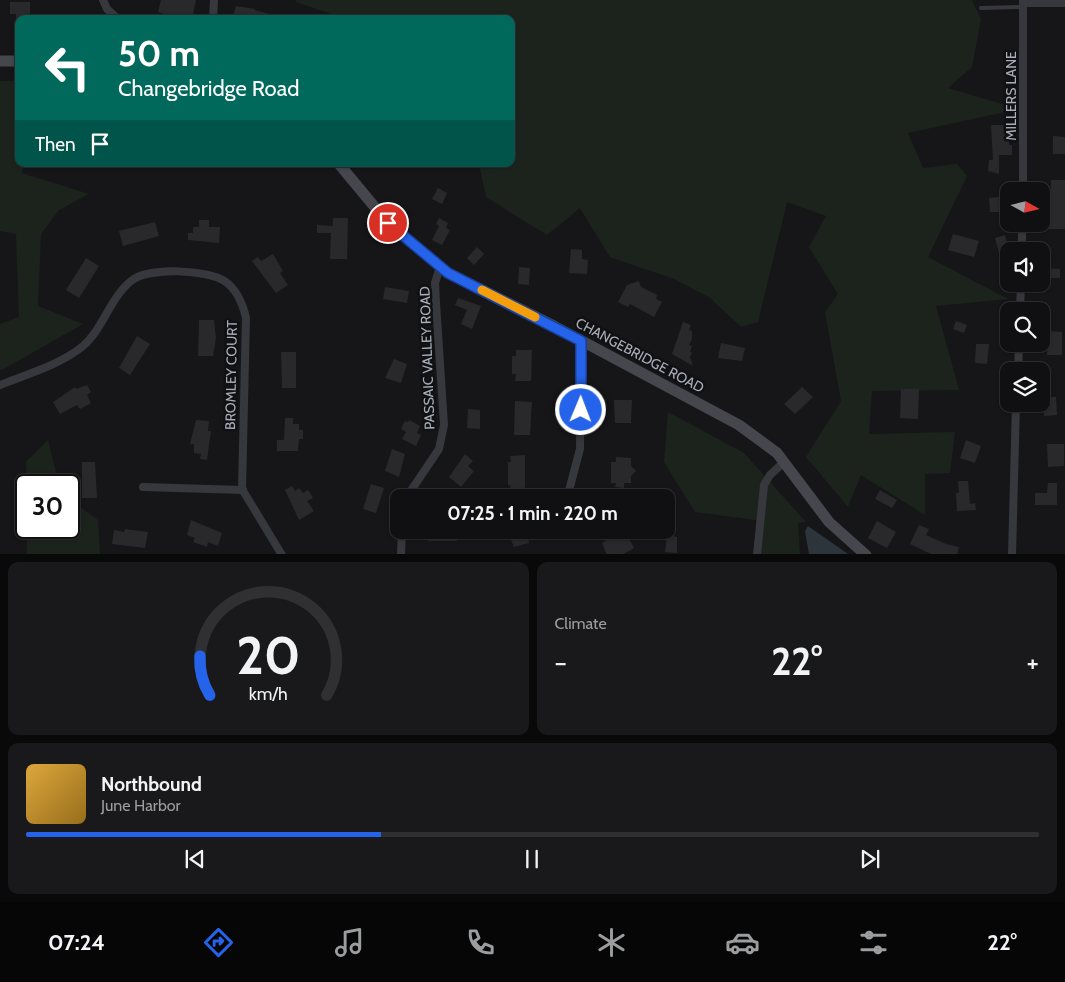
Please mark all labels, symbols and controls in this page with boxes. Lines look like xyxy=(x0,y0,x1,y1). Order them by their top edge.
text: 50 m xyxy=(118,32,200,75)
icon: left xyxy=(35,35,100,100)
street label: MILLERS LANE xyxy=(1002,51,1020,141)
text: Changebridge Road xyxy=(118,75,299,102)
icon: arrive xyxy=(86,130,114,158)
text: Then xyxy=(35,133,76,156)
north arrow xyxy=(1000,182,1050,232)
map controls xyxy=(1000,182,1050,412)
pin xyxy=(367,202,409,244)
icon: arrive xyxy=(374,209,402,237)
button: sound xyxy=(1000,242,1050,292)
street label: PASSAIC VALLEY ROAD xyxy=(415,286,439,430)
button: search xyxy=(1000,302,1050,352)
street label: CHANGEBRIDGE ROAD xyxy=(573,314,707,396)
street label: BROMLEY COURT xyxy=(221,319,241,430)
button: layers xyxy=(1000,362,1050,412)
position arrow xyxy=(554,383,606,435)
speed limit sign: 30 xyxy=(15,474,80,539)
text: 07:25 · 1 min · 220 m xyxy=(447,502,618,525)
text: Climate xyxy=(555,614,607,633)
text: 20 xyxy=(236,624,300,687)
text: 22° xyxy=(771,638,822,685)
text: − xyxy=(555,645,567,679)
text: + xyxy=(1027,645,1039,679)
text: km/h xyxy=(249,683,288,704)
text: Northbound xyxy=(101,773,202,796)
text: June Harbor xyxy=(101,796,181,815)
icon: previous xyxy=(181,845,209,873)
icon: pause xyxy=(518,845,546,873)
icon: next xyxy=(856,845,884,873)
icon: directions xyxy=(201,925,236,960)
icon: music xyxy=(332,925,367,960)
icon: phone xyxy=(463,925,498,960)
icon: climate xyxy=(594,925,629,960)
icon: car xyxy=(725,925,760,960)
icon: filters xyxy=(856,925,891,960)
text: 07:24 xyxy=(48,929,105,956)
text: 22° xyxy=(987,929,1017,956)

